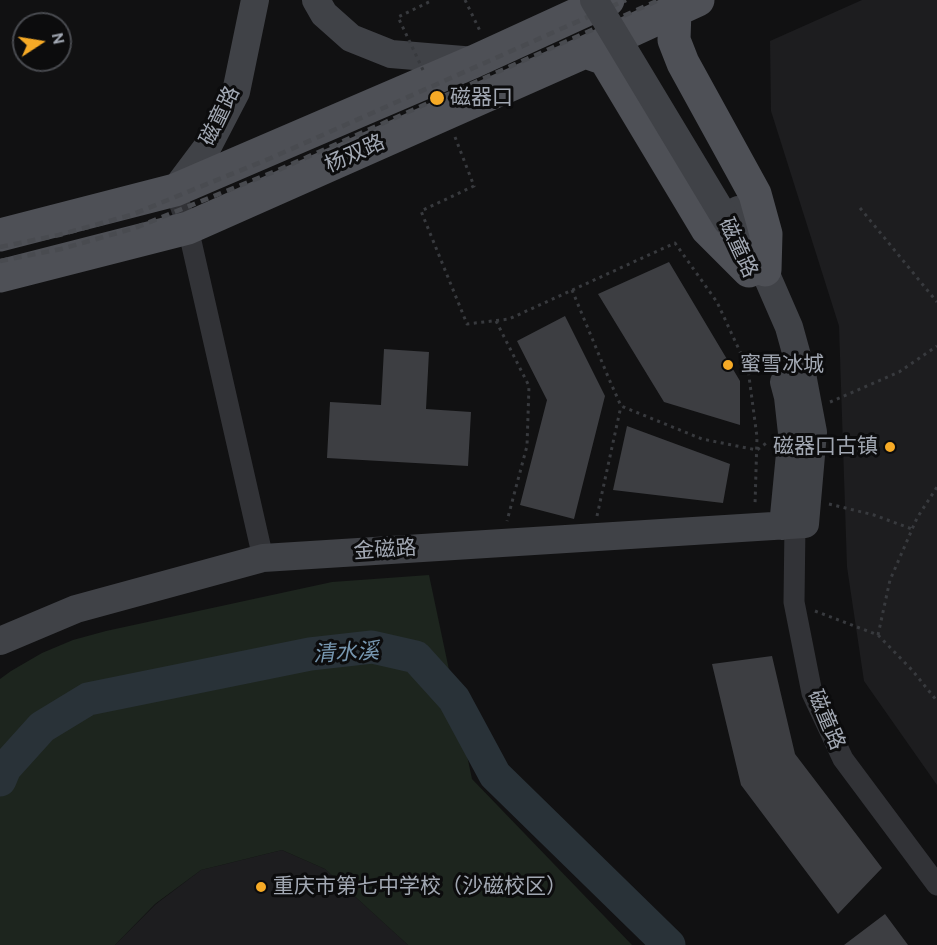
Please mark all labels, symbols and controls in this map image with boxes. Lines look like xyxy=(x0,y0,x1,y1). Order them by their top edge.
north arrow xyxy=(12,12,72,72)
text: N xyxy=(48,31,69,46)
street label: 磁童路 xyxy=(195,82,245,150)
place label: 磁器口 xyxy=(450,85,513,111)
marker: 磁器口 xyxy=(428,89,446,107)
street label: 杨双路 xyxy=(321,130,389,178)
street label: 磁童路 xyxy=(713,214,763,282)
place label: 蜜雪冰城 xyxy=(740,352,824,378)
marker: 蜜雪冰城 xyxy=(721,358,735,372)
place label: 磁器口古镇 xyxy=(773,434,878,460)
marker: 磁器口古镇 xyxy=(883,440,897,454)
street label: 金磁路 xyxy=(353,535,417,565)
water label: 清水溪 xyxy=(312,638,380,668)
street label: 磁童路 xyxy=(802,686,850,754)
place label: 重庆市第七中学校（沙磁校区） xyxy=(273,874,567,900)
marker: 重庆市第七中学校（沙磁校区） xyxy=(254,880,268,894)

